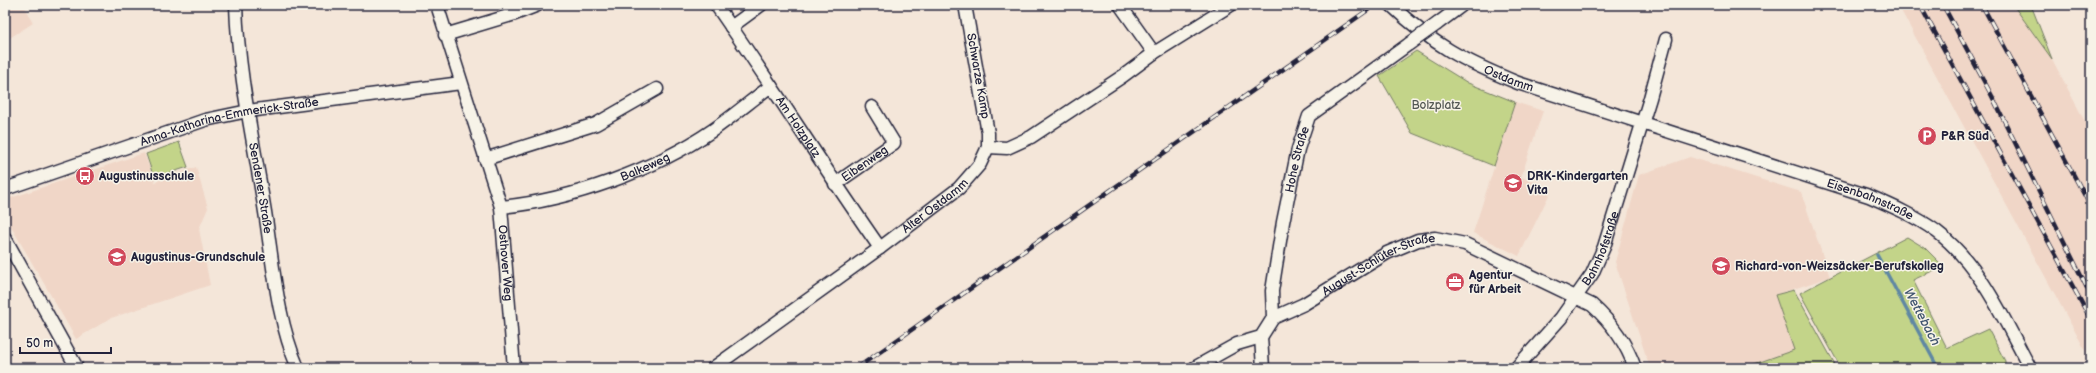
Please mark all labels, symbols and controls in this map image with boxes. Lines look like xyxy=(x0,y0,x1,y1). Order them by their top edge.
street label: Schwarze Kamp xyxy=(963,32,993,120)
street label: Ostdamm xyxy=(1482,62,1535,95)
street label: Am Holzplatz xyxy=(773,93,824,161)
street label: Anna-Katharina-Emmerick-Straße xyxy=(138,94,319,149)
park label: Bolzplatz xyxy=(1411,98,1461,113)
street label: Hohe Straße xyxy=(1282,124,1313,194)
parking icon: P&R Süd xyxy=(1916,125,1938,147)
place label: P&R Süd xyxy=(1941,129,1989,144)
street label: Sendener Straße xyxy=(246,141,276,234)
street label: Eibenweg xyxy=(838,142,891,185)
street label: Balkeweg xyxy=(618,149,672,184)
bus stop icon: Augustinusschule xyxy=(74,165,96,187)
place label: Augustinusschule xyxy=(98,169,194,184)
place label: DRK-Kindergarten Vita xyxy=(1527,169,1629,198)
school or university icon: DRK-Kindergarten Vita xyxy=(1502,172,1524,194)
street label: Alter Ostdamm xyxy=(899,175,971,236)
street label: Eisenbahnstraße xyxy=(1825,175,1916,223)
street label: Bahnhofstraße xyxy=(1578,209,1622,289)
street label: Osthover Weg xyxy=(495,224,516,302)
street label: August-Schlüter-Straße xyxy=(1319,231,1436,299)
school or university icon: Augustinus-Grundschule xyxy=(106,246,128,268)
place label: Augustinus-Grundschule xyxy=(130,250,265,265)
school or university icon: Richard-von-Weizsäcker-Berufskolleg xyxy=(1710,255,1732,277)
place label: Richard-von-Weizsäcker-Berufskolleg xyxy=(1735,259,1944,274)
place label: Agentur für Arbeit xyxy=(1468,268,1521,297)
office icon: Agentur für Arbeit xyxy=(1444,271,1466,293)
water label: Wettebach xyxy=(1900,286,1944,348)
scale bar xyxy=(20,329,111,355)
text: 50 m xyxy=(26,336,53,351)

